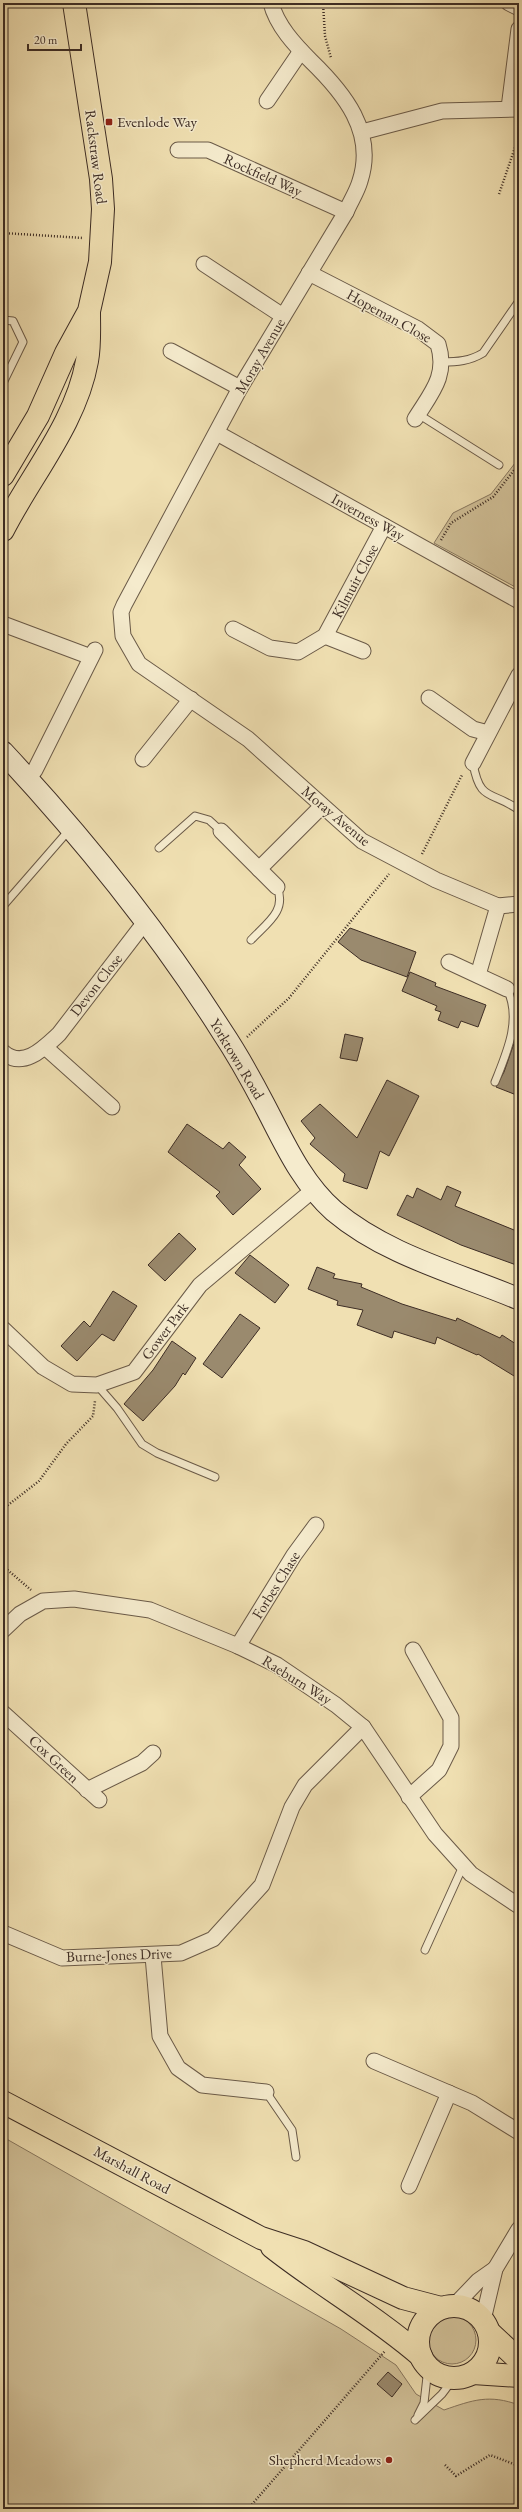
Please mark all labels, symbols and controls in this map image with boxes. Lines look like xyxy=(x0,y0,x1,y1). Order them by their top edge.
scale bar xyxy=(28,26,81,52)
text: 20 m xyxy=(34,32,58,48)
street label: Rackstraw Road xyxy=(81,109,112,206)
place label: Evenlode Way xyxy=(117,112,198,131)
marker: Evenlode Way xyxy=(104,117,114,127)
street label: Rockfield Way xyxy=(221,149,306,200)
street label: Hopeman Close xyxy=(343,284,435,347)
street label: Moray Avenue xyxy=(230,314,289,397)
street label: Inverness Way xyxy=(328,489,409,545)
street label: Kilmuir Close xyxy=(327,540,382,621)
street label: Moray Avenue xyxy=(298,781,375,850)
street label: Devon Close xyxy=(65,950,126,1020)
street label: Yorktown Road xyxy=(206,1015,269,1103)
street label: Gower Park xyxy=(137,1297,193,1363)
street label: Forbes Chase xyxy=(247,1547,304,1622)
street label: Raeburn Way xyxy=(259,1651,336,1709)
street label: Cox Green xyxy=(25,1730,84,1787)
street label: Burne-Jones Drive xyxy=(66,1943,172,1966)
street label: Marshall Road xyxy=(91,2141,174,2198)
place label: Shepherd Meadows xyxy=(269,2450,381,2469)
marker: Shepherd Meadows xyxy=(384,2455,394,2465)

